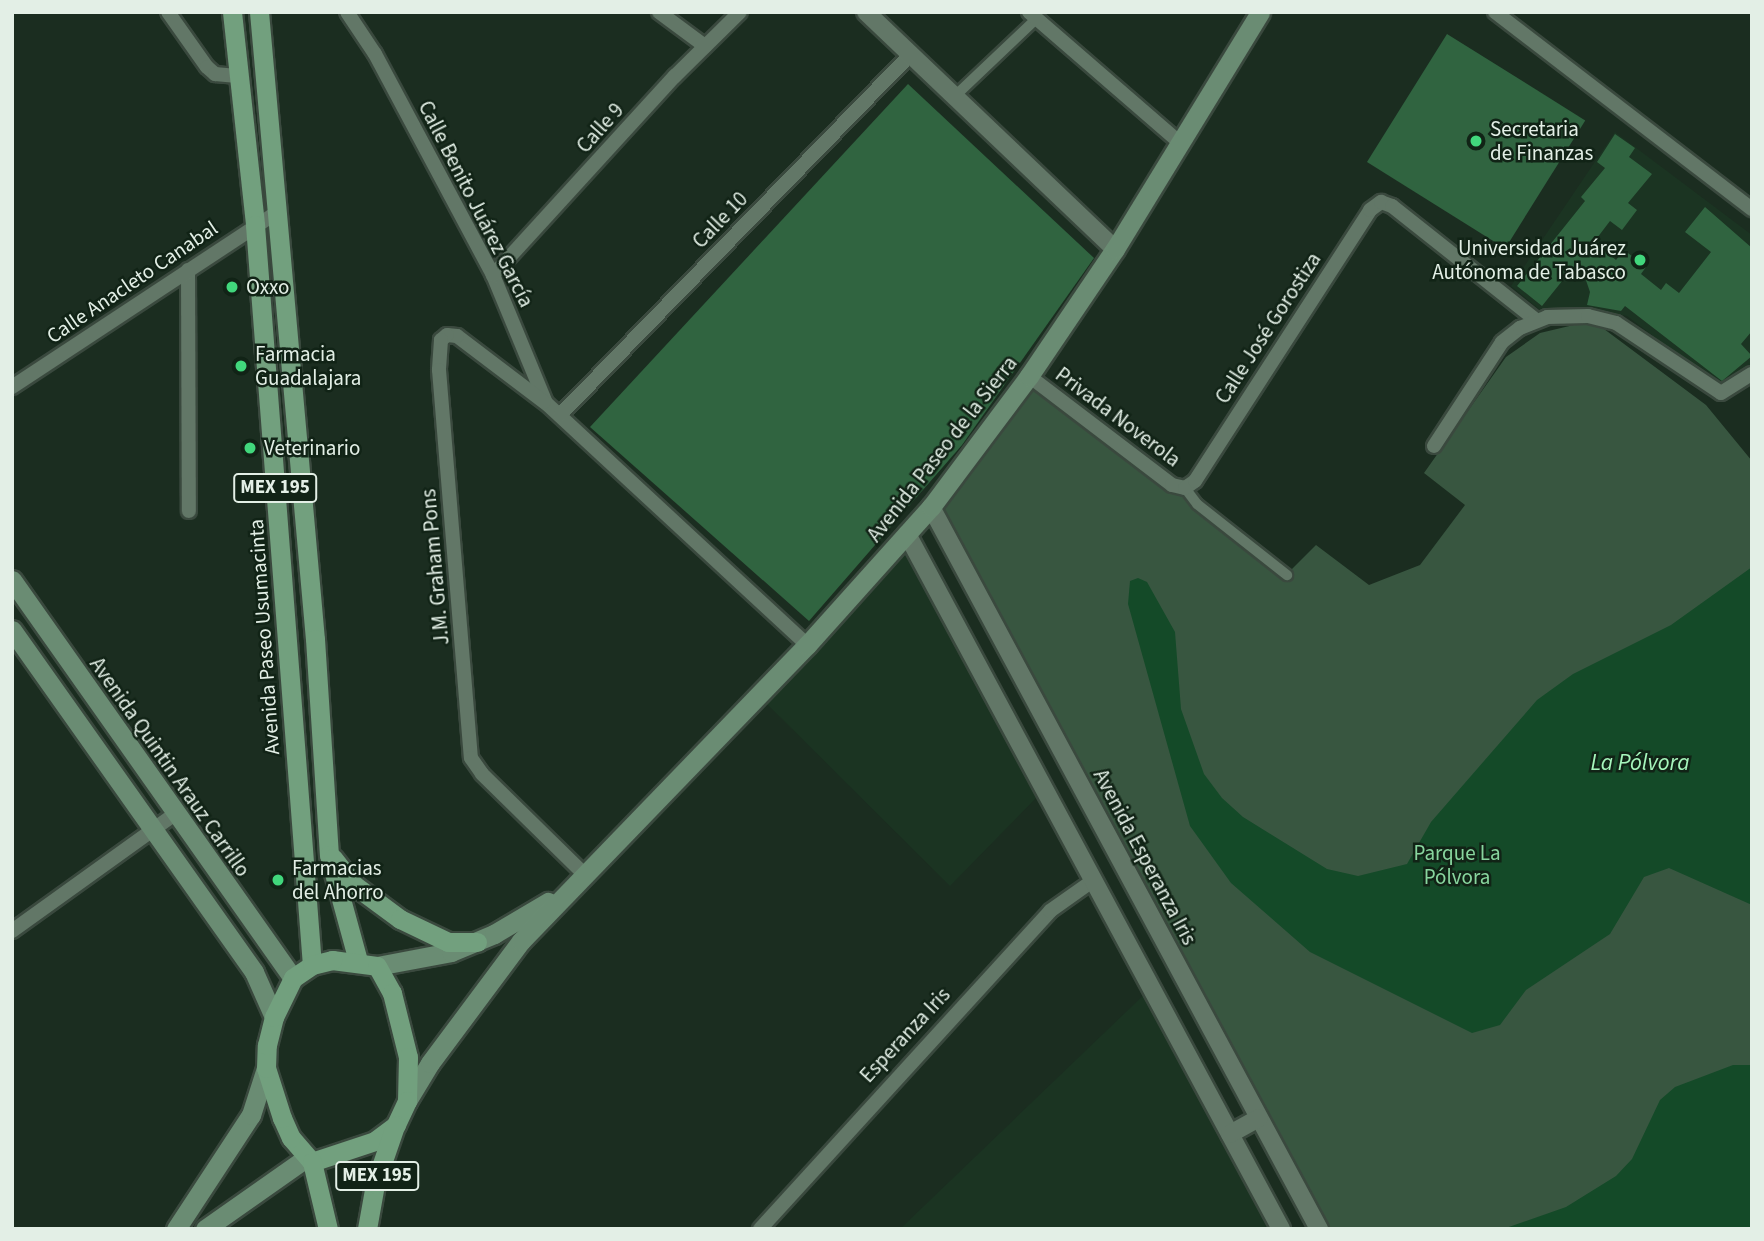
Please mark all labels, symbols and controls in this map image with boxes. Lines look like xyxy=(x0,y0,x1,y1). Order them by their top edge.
street label: Calle Benito Juárez García xyxy=(413,97,539,311)
street label: Calle 9 xyxy=(571,98,629,158)
place label: Secretaria de Finanzas xyxy=(1490,116,1593,166)
marker: Secretaria de Finanzas xyxy=(1468,133,1484,149)
street label: Calle 10 xyxy=(687,187,753,253)
street label: Calle Anacleto Canabal xyxy=(42,215,222,349)
place label: Universidad Juárez Autónoma de Tabasco xyxy=(1432,235,1626,285)
street label: Calle José Gorostiza xyxy=(1210,248,1326,408)
marker: Universidad Juárez Autónoma de Tabasco xyxy=(1632,252,1648,268)
place label: Oxxo xyxy=(246,274,289,300)
marker: Oxxo xyxy=(224,279,240,295)
place label: Farmacia Guadalajara xyxy=(255,341,361,391)
street label: Avenida Paseo de la Sierra xyxy=(862,351,1022,547)
marker: Farmacia Guadalajara xyxy=(233,358,249,374)
street label: Privada Noverola xyxy=(1050,362,1186,472)
place label: Veterinario xyxy=(264,435,360,461)
marker: Veterinario xyxy=(242,440,258,456)
road number: MEX 195 xyxy=(233,472,317,503)
street label: J.M. Graham Pons xyxy=(416,488,454,646)
street label: Avenida Paseo Usumacinta xyxy=(243,518,285,756)
street label: Avenida Quintin Arauz Carrillo xyxy=(84,652,256,882)
water label: La Pólvora xyxy=(1590,749,1690,777)
street label: Avenida Esperanza Iris xyxy=(1088,765,1202,949)
park label: Parque La Pólvora xyxy=(1413,840,1501,890)
place label: Farmacias del Ahorro xyxy=(292,855,384,905)
marker: Farmacias del Ahorro xyxy=(270,872,286,888)
street label: Esperanza Iris xyxy=(855,982,955,1088)
road number: MEX 195 xyxy=(335,1160,419,1192)

